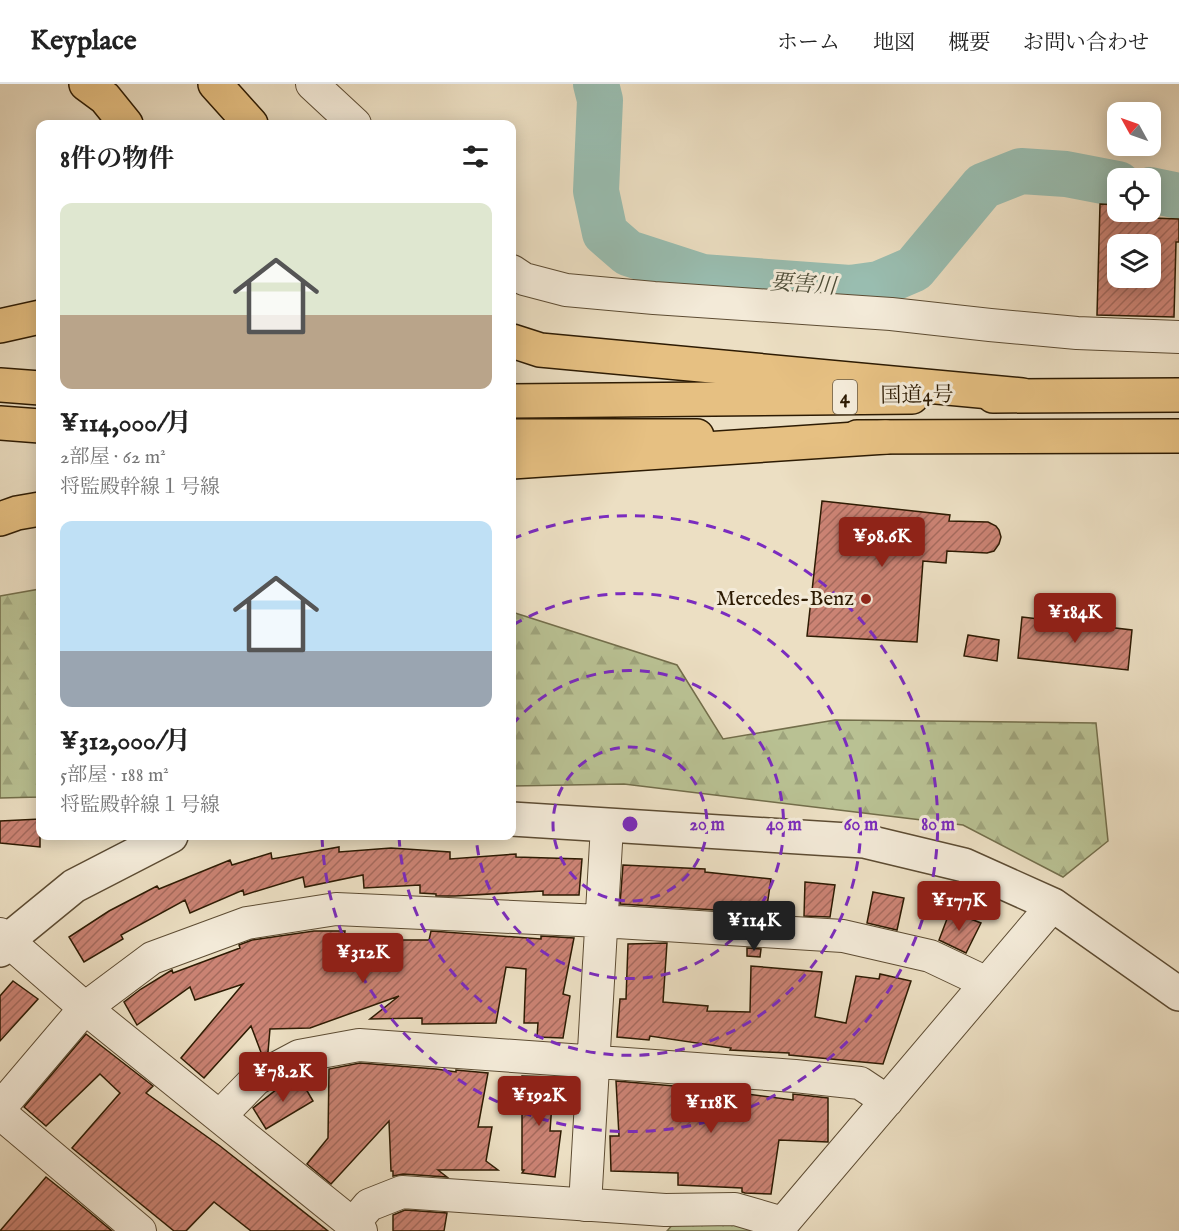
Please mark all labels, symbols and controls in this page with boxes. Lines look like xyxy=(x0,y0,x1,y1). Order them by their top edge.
text: Keyplace xyxy=(30,24,137,59)
text: ホーム xyxy=(777,30,840,57)
text: 地図 xyxy=(873,30,915,57)
text: 概要 xyxy=(948,30,990,57)
text: お問い合わせ xyxy=(1023,30,1149,57)
north arrow xyxy=(1107,102,1161,156)
map controls xyxy=(1107,102,1161,288)
icon: filters xyxy=(459,140,492,173)
text: 8件の物件 xyxy=(60,143,174,176)
button: locate xyxy=(1107,168,1161,222)
button: layers xyxy=(1107,234,1161,288)
icon: home xyxy=(222,242,330,350)
water label: 要害川 xyxy=(769,269,839,301)
road number: 4 xyxy=(833,380,857,414)
street label: 国道4号 xyxy=(880,382,954,410)
text: ¥114,000/月 xyxy=(60,407,192,440)
text: 2部屋 · 62 m² xyxy=(60,445,166,470)
text: 将監殿幹線１号線 xyxy=(60,475,220,500)
pin: ¥98.6K xyxy=(833,517,931,568)
text: ¥98.6K xyxy=(853,524,911,549)
icon: home xyxy=(222,560,330,668)
place label: Mercedes-Benz xyxy=(716,586,854,613)
marker: Mercedes-Benz xyxy=(859,592,873,606)
pin: ¥184K xyxy=(1033,593,1117,644)
text: ¥184K xyxy=(1048,600,1102,625)
text: ¥312,000/月 xyxy=(60,725,191,758)
text: 5部屋 · 188 m² xyxy=(60,763,169,788)
text: 将監殿幹線１号線 xyxy=(60,793,220,818)
centre of rings xyxy=(620,814,640,834)
text: 20 m xyxy=(689,814,725,837)
text: 40 m xyxy=(766,814,802,837)
text: 60 m xyxy=(844,814,878,837)
text: 80 m xyxy=(921,814,955,837)
pin: ¥177K xyxy=(917,881,1001,932)
text: ¥177K xyxy=(931,888,987,913)
pin: ¥114K xyxy=(712,901,796,952)
text: ¥114K xyxy=(727,908,781,933)
pin: ¥312K xyxy=(321,933,405,984)
text: ¥312K xyxy=(336,940,390,965)
pin: ¥78.2K xyxy=(234,1052,332,1103)
text: ¥78.2K xyxy=(253,1059,313,1084)
pin: ¥192K xyxy=(497,1076,581,1127)
text: ¥192K xyxy=(512,1083,566,1108)
pin: ¥118K xyxy=(669,1083,753,1134)
text: ¥118K xyxy=(685,1090,737,1115)

